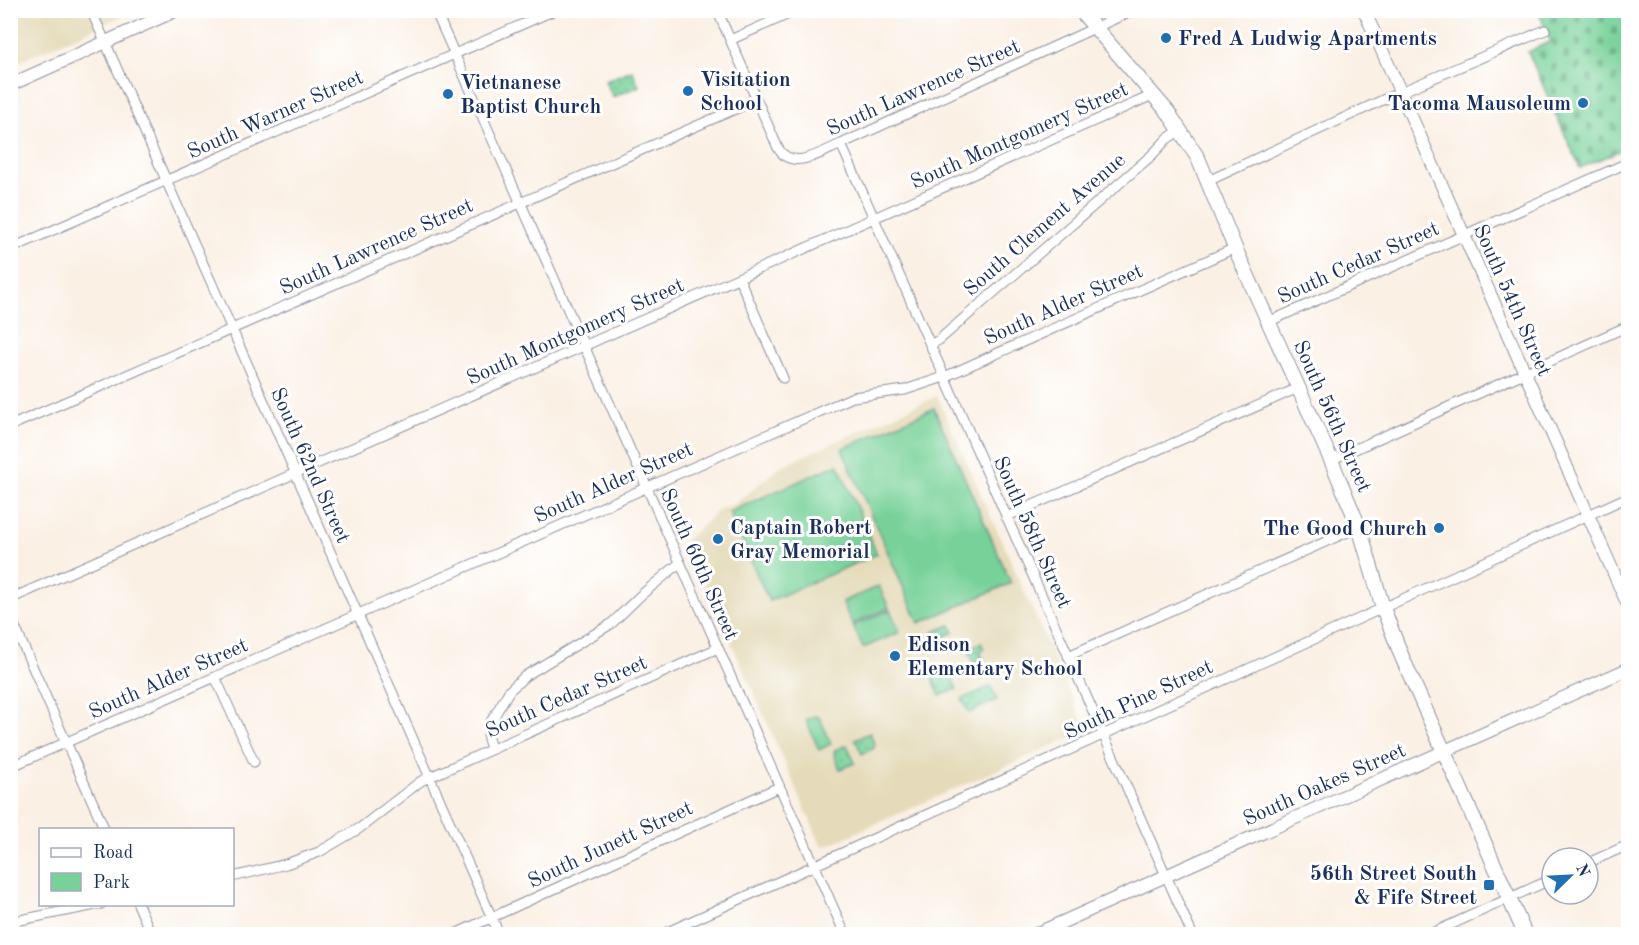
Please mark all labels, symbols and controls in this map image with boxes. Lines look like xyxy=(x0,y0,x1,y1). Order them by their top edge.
place label: Fred A Ludwig Apartments xyxy=(1178,29,1437,50)
marker: Fred A Ludwig Apartments xyxy=(1159,31,1173,45)
street label: South Lawrence Street xyxy=(824,36,1024,141)
street label: South Warner Street xyxy=(184,67,367,164)
place label: Visitation School xyxy=(700,70,791,115)
place label: Vietnanese Baptist Church xyxy=(460,73,602,118)
street label: South Montgomery Street xyxy=(908,79,1131,194)
marker: Visitation School xyxy=(681,84,695,98)
marker: Vietnanese Baptist Church xyxy=(441,87,455,101)
place label: Tacoma Mausoleum xyxy=(1387,94,1571,115)
marker: Tacoma Mausoleum xyxy=(1576,96,1590,110)
street label: South Clement Avenue xyxy=(960,150,1130,301)
street label: South Lawrence Street xyxy=(277,195,477,300)
street label: South Cedar Street xyxy=(1275,218,1443,308)
street label: South 54th Street xyxy=(1469,221,1555,380)
street label: South Alder Street xyxy=(981,261,1146,350)
street label: South Montgomery Street xyxy=(464,275,687,390)
street label: South 56th Street xyxy=(1289,337,1375,496)
street label: South 62nd Street xyxy=(266,385,353,546)
street label: South Alder Street xyxy=(531,439,696,528)
street label: South 58th Street xyxy=(989,453,1075,612)
street label: South 60th Street xyxy=(656,485,742,644)
place label: Captain Robert Gray Memorial xyxy=(730,518,872,563)
place label: The Good Church xyxy=(1263,519,1427,540)
marker: The Good Church xyxy=(1432,521,1446,535)
marker: Captain Robert Gray Memorial xyxy=(711,532,725,546)
street label: South Alder Street xyxy=(86,635,251,724)
place label: Edison Elementary School xyxy=(907,635,1083,680)
marker: Edison Elementary School xyxy=(888,649,902,663)
street label: South Cedar Street xyxy=(483,652,651,742)
street label: South Pine Street xyxy=(1061,657,1216,744)
street label: South Oakes Street xyxy=(1240,740,1409,831)
street label: South Junett Street xyxy=(525,798,696,893)
legend xyxy=(39,828,234,906)
text: Road xyxy=(93,844,133,862)
north arrow xyxy=(1540,846,1600,906)
text: N xyxy=(1572,862,1592,880)
place label: 56th Street South & Fife Street xyxy=(1310,864,1477,909)
text: Park xyxy=(93,874,130,892)
marker: 56th Street South & Fife Street xyxy=(1482,878,1496,892)

